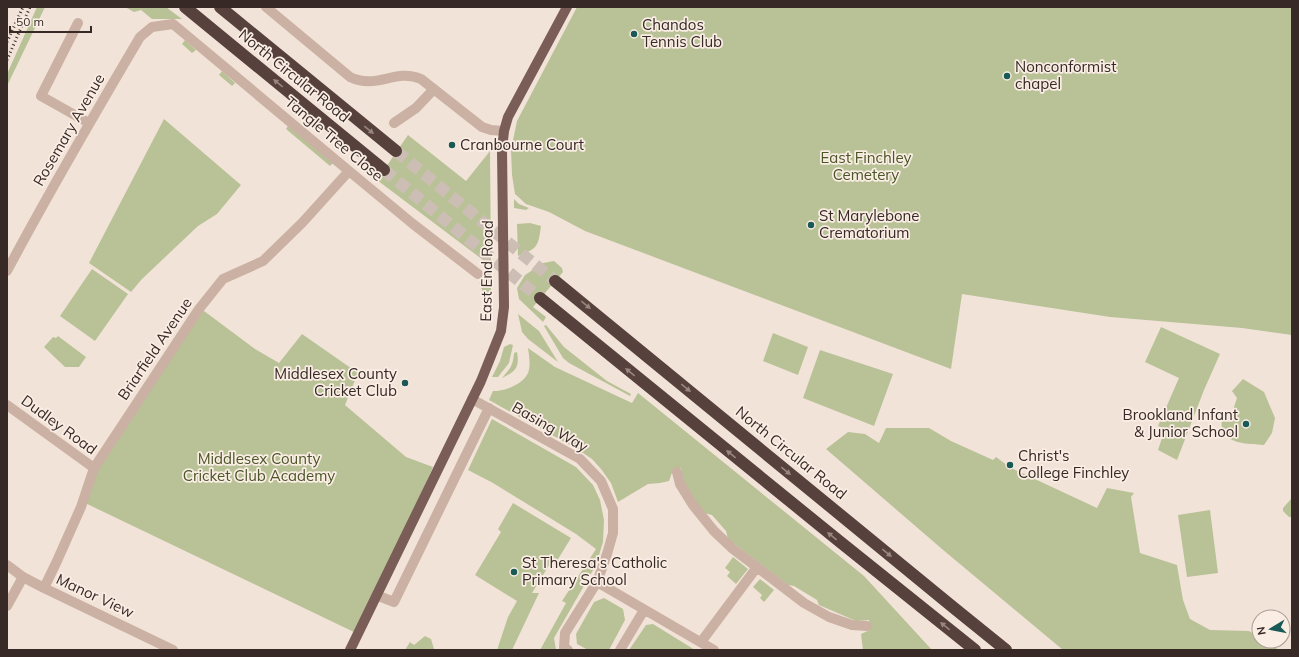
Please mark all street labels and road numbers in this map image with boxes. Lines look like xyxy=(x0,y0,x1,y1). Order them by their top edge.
street label: North Circular Road xyxy=(235,25,354,126)
street label: Rosemary Avenue xyxy=(29,70,108,189)
street label: Tangle Tree Close xyxy=(282,92,387,185)
street label: East End Road xyxy=(476,220,497,322)
street label: Briarfield Avenue xyxy=(113,294,196,404)
street label: Dudley Road xyxy=(18,391,101,458)
street label: Basing Way xyxy=(509,397,592,456)
street label: North Circular Road xyxy=(732,402,851,503)
street label: Manor View xyxy=(53,569,137,622)

